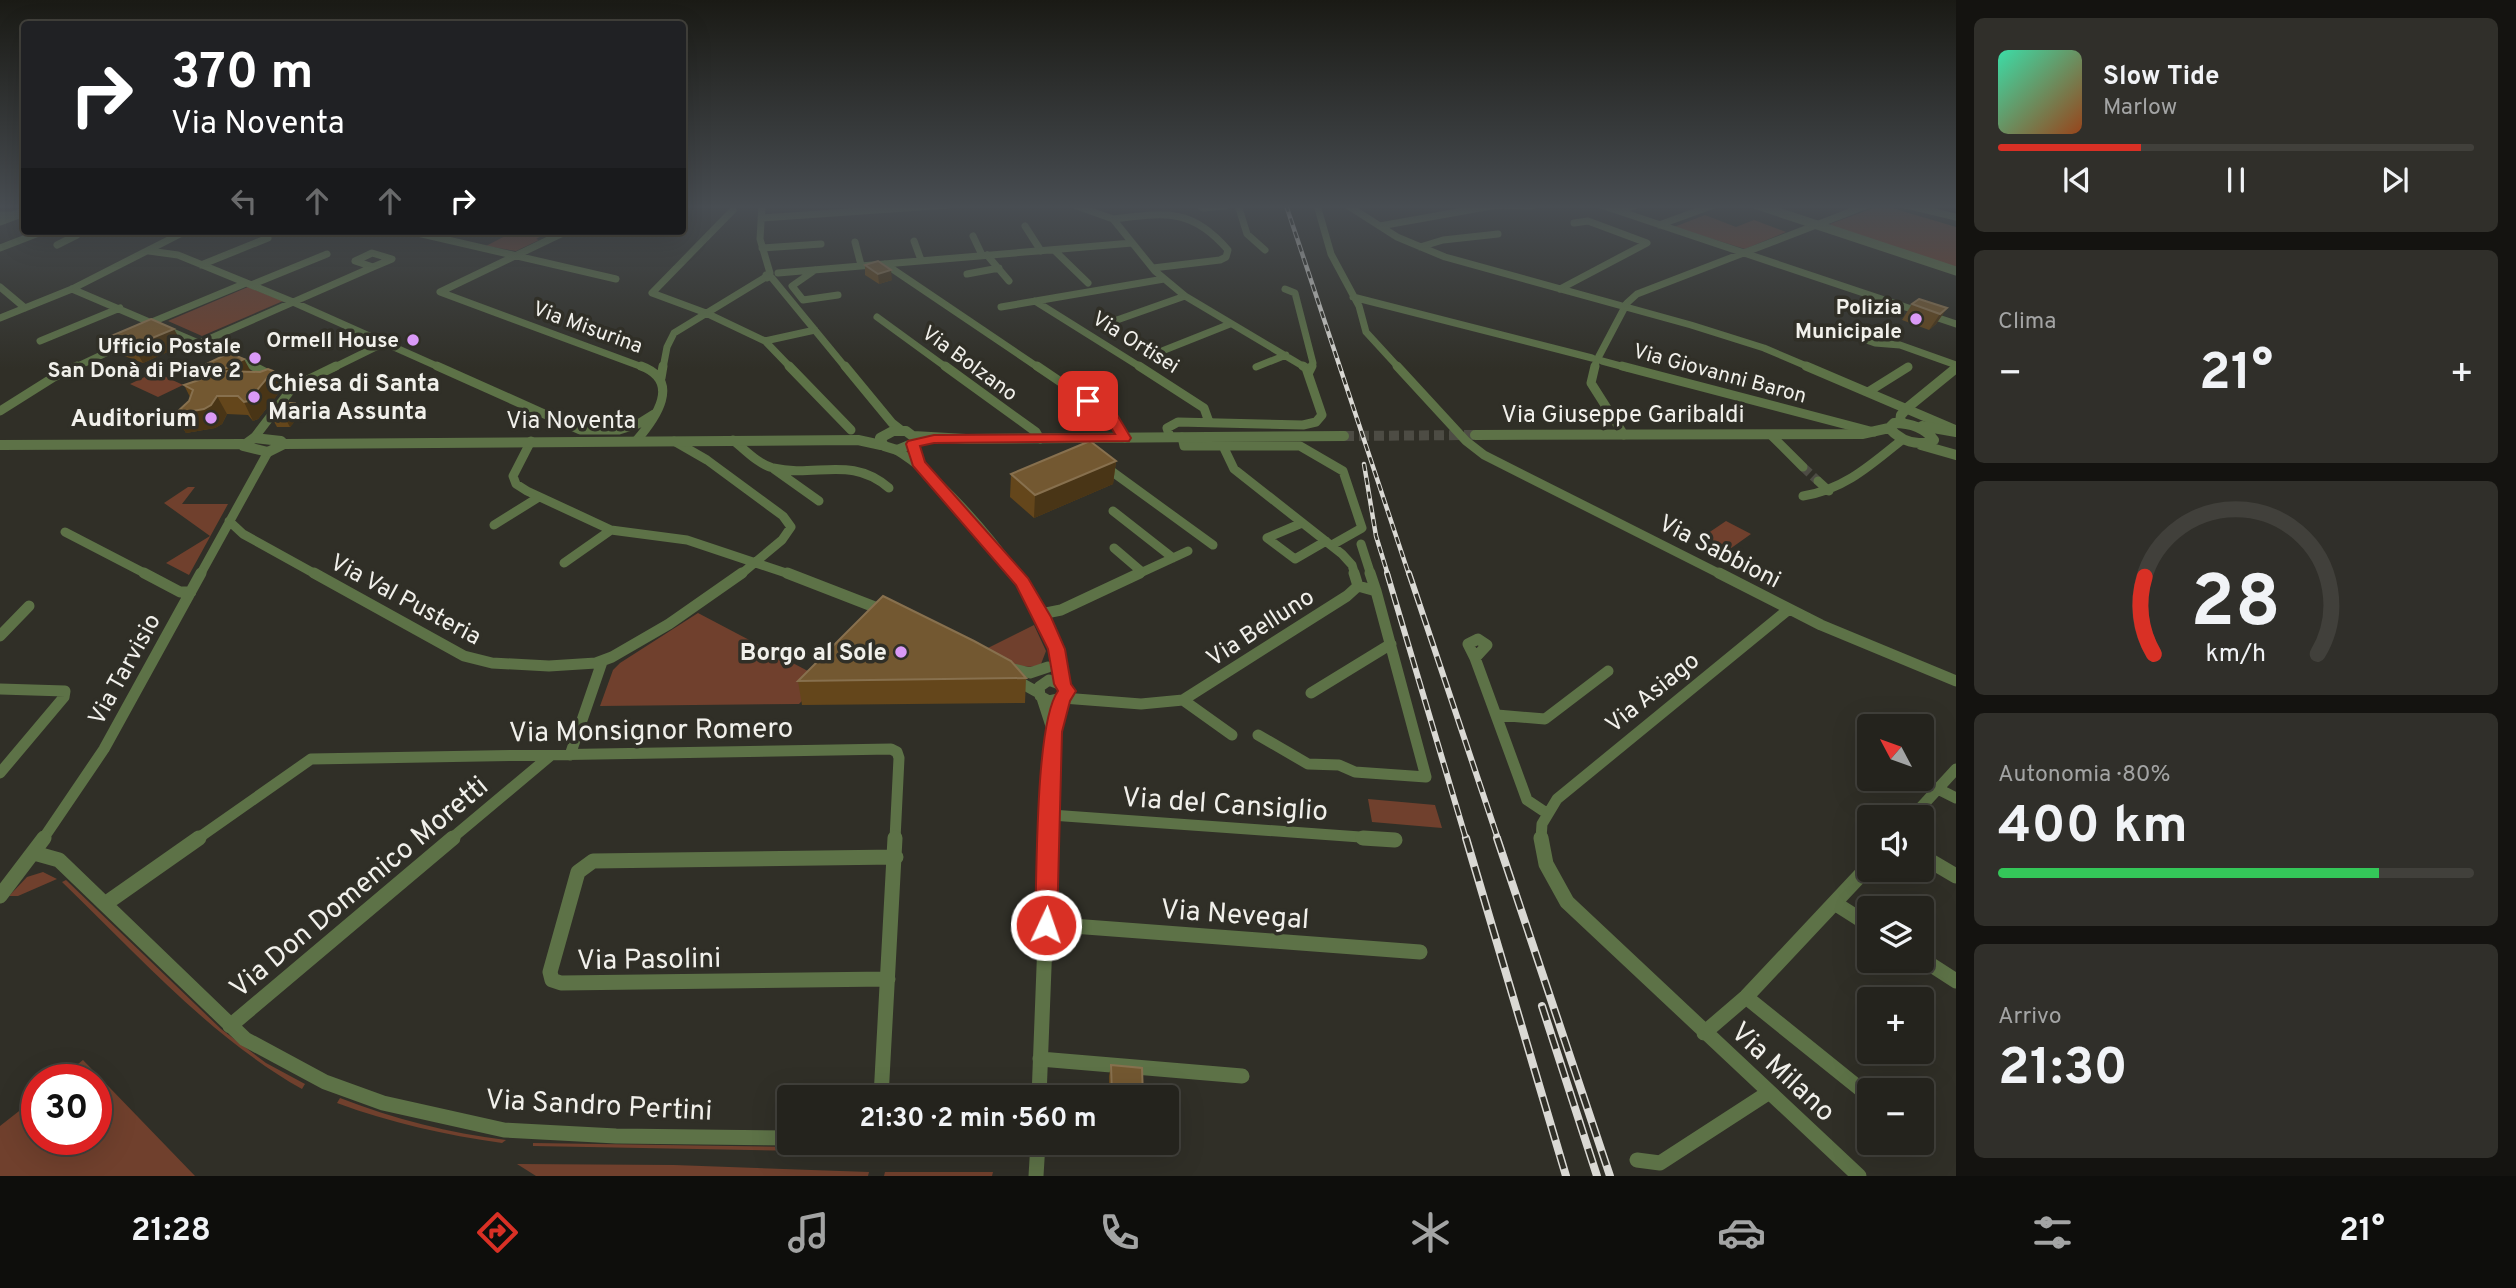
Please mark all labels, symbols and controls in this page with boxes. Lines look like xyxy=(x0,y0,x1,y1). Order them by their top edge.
text: 370 m xyxy=(171,44,313,106)
icon: right xyxy=(56,49,147,140)
text: Slow Tide xyxy=(2103,61,2220,94)
text: Marlow xyxy=(2103,94,2177,123)
text: Via Noventa xyxy=(171,105,345,145)
icon: previous xyxy=(2058,161,2096,199)
icon: pause xyxy=(2217,161,2255,199)
icon: next xyxy=(2376,161,2414,199)
icon: left xyxy=(225,182,263,220)
icon: ahead xyxy=(298,182,336,220)
icon: ahead xyxy=(371,182,409,220)
icon: right xyxy=(444,182,482,220)
place label: Polizia Municipale xyxy=(1795,295,1902,346)
street label: Via Misurina xyxy=(529,296,646,361)
street label: Via Ortisei xyxy=(1086,306,1184,381)
text: Clima xyxy=(1998,308,2056,337)
marker: Polizia Municipale xyxy=(1908,311,1924,327)
street label: Via Bolzano xyxy=(916,320,1022,408)
place label: Ormell House xyxy=(266,328,399,355)
marker: Ormell House xyxy=(405,332,421,348)
place label: Ufficio Postale San Donà di Piave 2 xyxy=(48,334,241,385)
street label: Via Giovanni Baron xyxy=(1630,338,1809,411)
text: 21° xyxy=(2199,342,2273,408)
marker: Ufficio Postale San Donà di Piave 2 xyxy=(247,350,263,366)
text: − xyxy=(1998,351,2023,400)
text: + xyxy=(2449,351,2474,400)
place label: Chiesa di Santa Maria Assunta xyxy=(268,370,440,428)
pin xyxy=(1058,371,1118,431)
icon: arrive xyxy=(1069,382,1107,420)
marker: Chiesa di Santa Maria Assunta xyxy=(246,389,262,405)
street label: Via Giuseppe Garibaldi xyxy=(1501,401,1745,431)
place label: Auditorium xyxy=(71,405,197,435)
street label: Via Noventa xyxy=(506,407,636,437)
marker: Auditorium xyxy=(203,410,219,426)
street label: Via Sabbioni xyxy=(1653,509,1785,596)
street label: Via Val Pusteria xyxy=(324,548,486,653)
text: 28 xyxy=(2191,560,2281,652)
street label: Via Belluno xyxy=(1202,583,1321,675)
street label: Via Tarvisio xyxy=(83,609,169,731)
place label: Borgo al Sole xyxy=(740,639,887,669)
text: km/h xyxy=(2206,639,2266,671)
marker: Borgo al Sole xyxy=(893,644,909,660)
street label: Via Asiago xyxy=(1600,647,1706,741)
street label: Via Monsignor Romero xyxy=(508,712,794,752)
north arrow xyxy=(1857,714,1934,791)
map controls xyxy=(1857,714,1934,1155)
text: Autonomia · 80% xyxy=(1998,761,2170,790)
street label: Via Don Domenico Moretti xyxy=(223,769,497,1007)
street label: Via del Cansiglio xyxy=(1121,781,1329,831)
text: 400 km xyxy=(1998,795,2188,861)
button: sound xyxy=(1857,805,1934,882)
position arrow xyxy=(1009,888,1083,962)
street label: Via Nevegal xyxy=(1159,893,1310,939)
button: layers xyxy=(1857,896,1934,973)
street label: Via Pasolini xyxy=(577,942,722,980)
button: + xyxy=(1857,987,1934,1064)
text: Arrivo xyxy=(1998,1003,2062,1032)
street label: Via Milano xyxy=(1722,1016,1842,1131)
text: 21:30 xyxy=(1998,1037,2128,1103)
speed limit sign: 30 xyxy=(21,1064,112,1155)
button: − xyxy=(1857,1078,1934,1155)
street label: Via Sandro Pertini xyxy=(484,1083,713,1131)
text: 21:30 · 2 min · 560 m xyxy=(859,1103,1097,1136)
icon: directions xyxy=(473,1208,522,1257)
icon: music xyxy=(784,1208,833,1257)
icon: phone xyxy=(1095,1208,1144,1257)
icon: climate xyxy=(1406,1208,1455,1257)
icon: car xyxy=(1717,1208,1766,1257)
icon: filters xyxy=(2028,1208,2077,1257)
text: 21:28 xyxy=(131,1212,211,1252)
text: 21° xyxy=(2339,1212,2385,1252)

